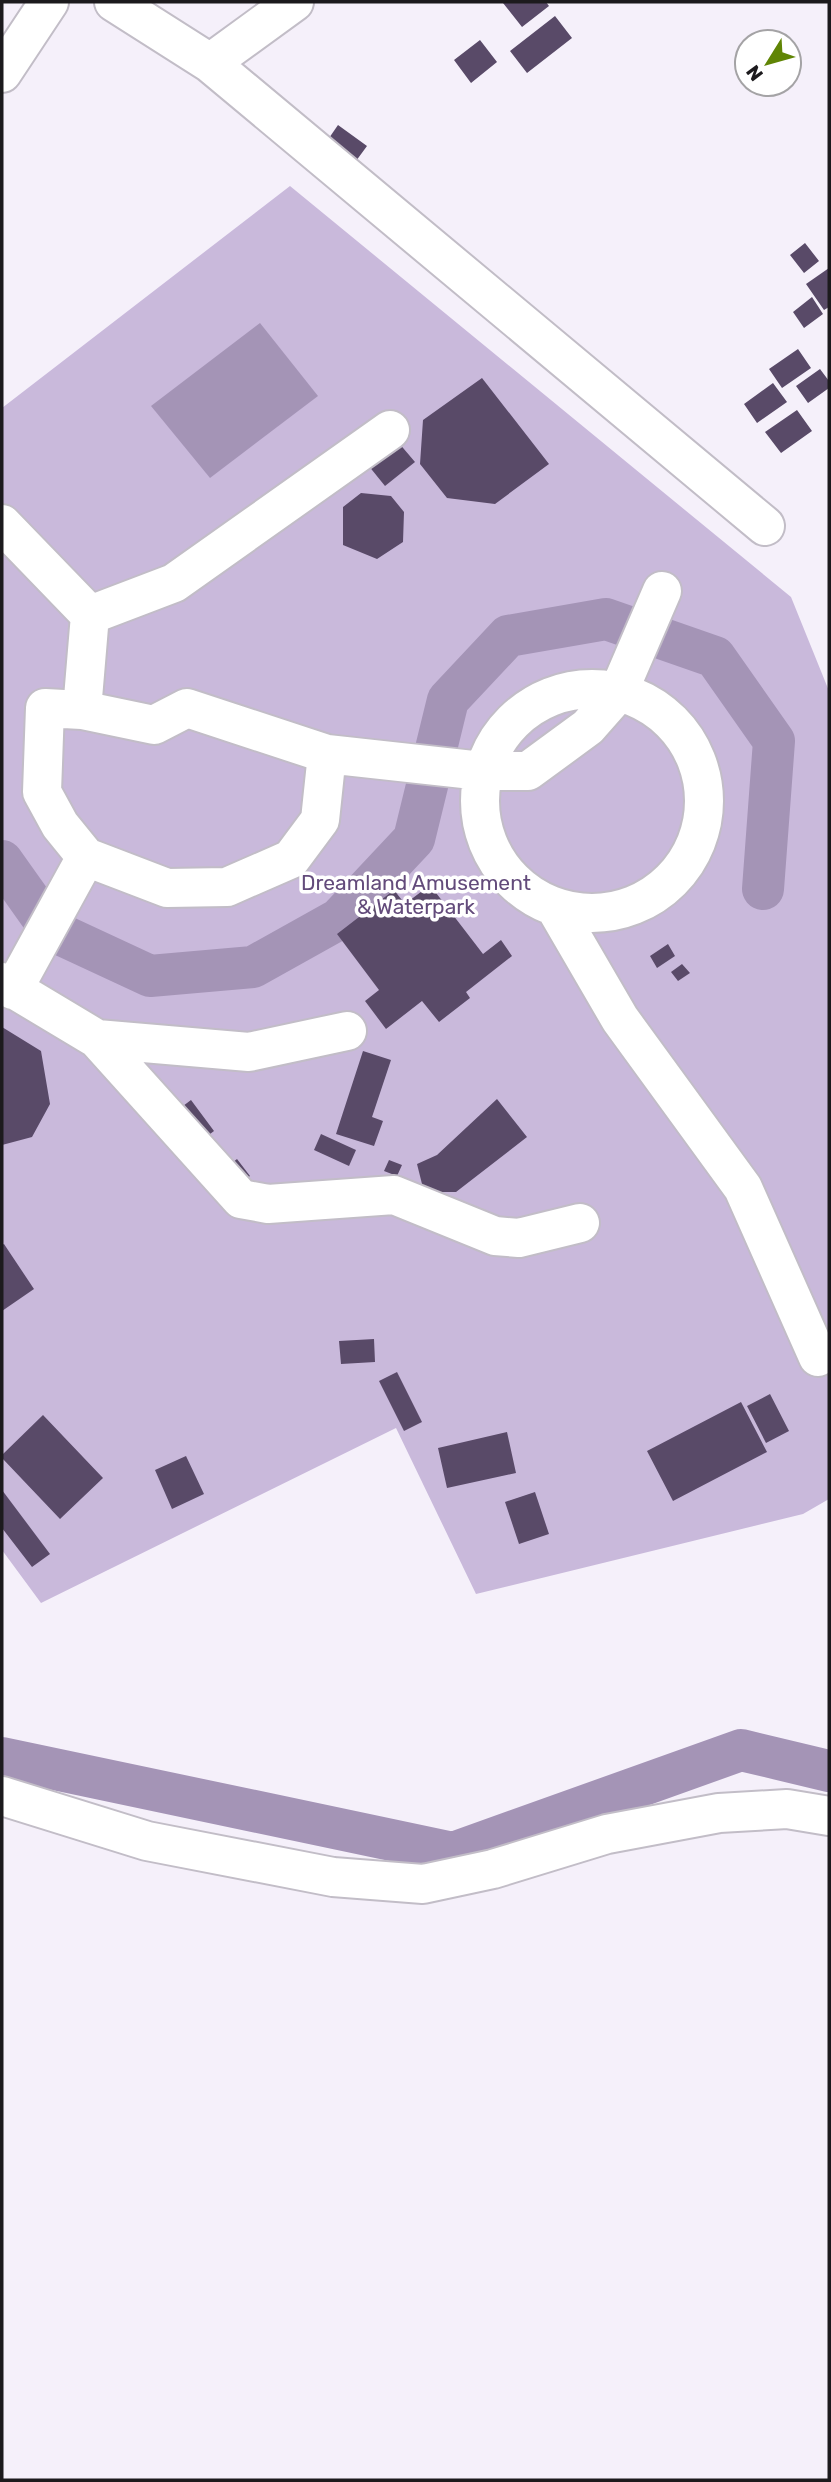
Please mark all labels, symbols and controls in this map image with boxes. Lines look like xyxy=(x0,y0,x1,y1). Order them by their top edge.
north arrow xyxy=(733,28,803,98)
text: N xyxy=(742,61,768,85)
park label: Dreamland Amusement & Waterpark xyxy=(301,870,531,919)

